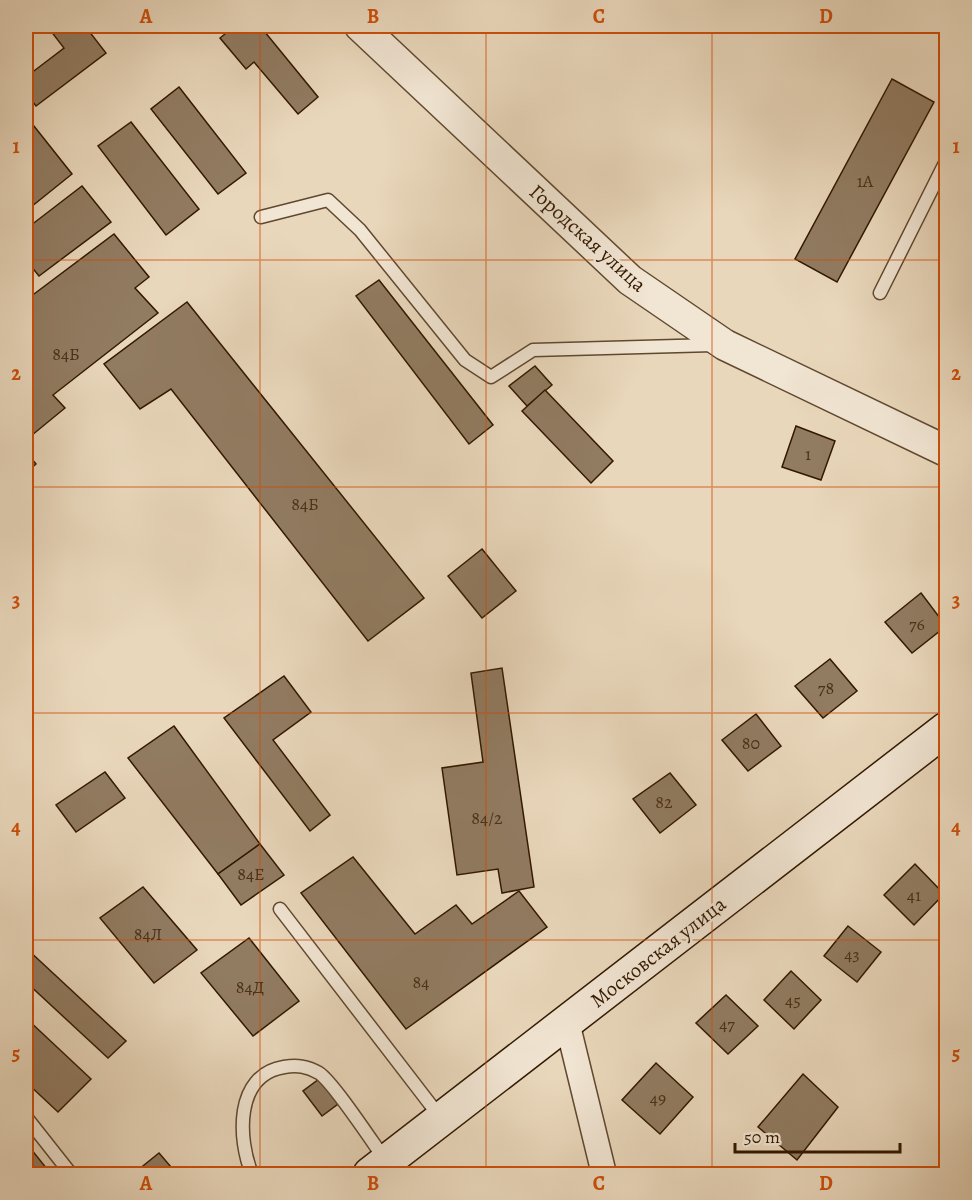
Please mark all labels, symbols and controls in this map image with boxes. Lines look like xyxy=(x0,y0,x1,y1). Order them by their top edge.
text: A xyxy=(139,3,153,30)
text: B xyxy=(367,3,379,30)
text: C xyxy=(593,3,605,30)
text: D xyxy=(819,3,833,30)
text: 1 xyxy=(12,133,20,160)
text: 1 xyxy=(952,133,960,160)
house number: 1А xyxy=(857,169,874,193)
street label: Городская улица xyxy=(523,178,653,298)
house number: 84Б xyxy=(52,342,80,366)
text: 2 xyxy=(11,360,21,387)
text: 2 xyxy=(951,360,961,387)
house number: 1 xyxy=(805,442,811,466)
house number: 84Б xyxy=(291,492,319,516)
text: 3 xyxy=(12,587,20,614)
text: 3 xyxy=(952,587,960,614)
house number: 76 xyxy=(909,612,925,636)
house number: 78 xyxy=(818,676,834,700)
house number: 80 xyxy=(742,731,760,755)
house number: 82 xyxy=(655,790,673,814)
house number: 84/2 xyxy=(471,806,503,830)
text: 4 xyxy=(11,814,21,841)
text: 4 xyxy=(951,814,961,841)
house number: 84Е xyxy=(237,862,265,886)
house number: 41 xyxy=(907,883,921,907)
street label: Московская улица xyxy=(584,890,732,1014)
house number: 84Л xyxy=(134,922,162,946)
house number: 43 xyxy=(844,942,860,966)
house number: 84 xyxy=(413,970,429,994)
house number: 84Д xyxy=(236,975,264,999)
house number: 45 xyxy=(785,988,801,1012)
house number: 47 xyxy=(719,1012,735,1036)
text: 5 xyxy=(12,1040,20,1067)
text: 5 xyxy=(952,1040,960,1067)
house number: 49 xyxy=(650,1086,666,1110)
scale bar xyxy=(735,1116,900,1154)
text: 50 m xyxy=(744,1125,780,1149)
text: A xyxy=(139,1170,153,1197)
text: B xyxy=(367,1170,379,1197)
text: C xyxy=(593,1170,605,1197)
text: D xyxy=(819,1170,833,1197)

